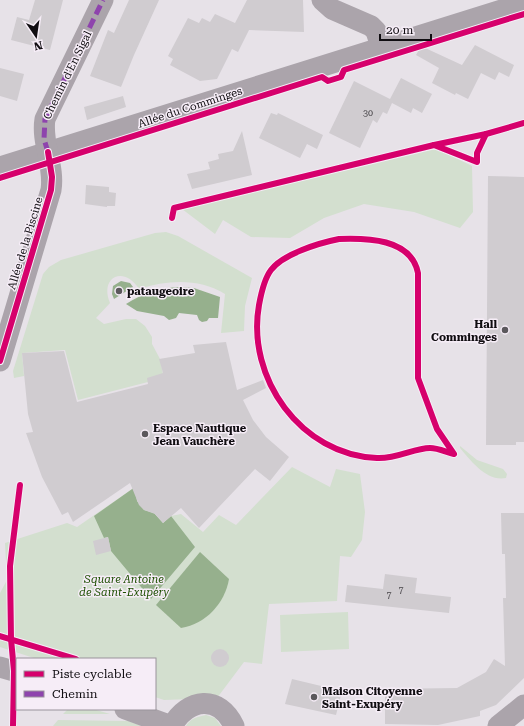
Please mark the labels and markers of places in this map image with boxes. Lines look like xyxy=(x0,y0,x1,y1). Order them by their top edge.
place label: pataugeoire xyxy=(127,285,195,298)
marker: pataugeoire xyxy=(114,286,124,296)
place label: Hall Comminges xyxy=(431,318,497,344)
marker: Hall Comminges xyxy=(500,325,510,335)
place label: Espace Nautique Jean Vauchère xyxy=(153,422,247,448)
marker: Espace Nautique Jean Vauchère xyxy=(140,429,150,439)
place label: Maison Citoyenne Saint-Exupéry xyxy=(322,685,423,711)
marker: Maison Citoyenne Saint-Exupéry xyxy=(309,692,319,702)

